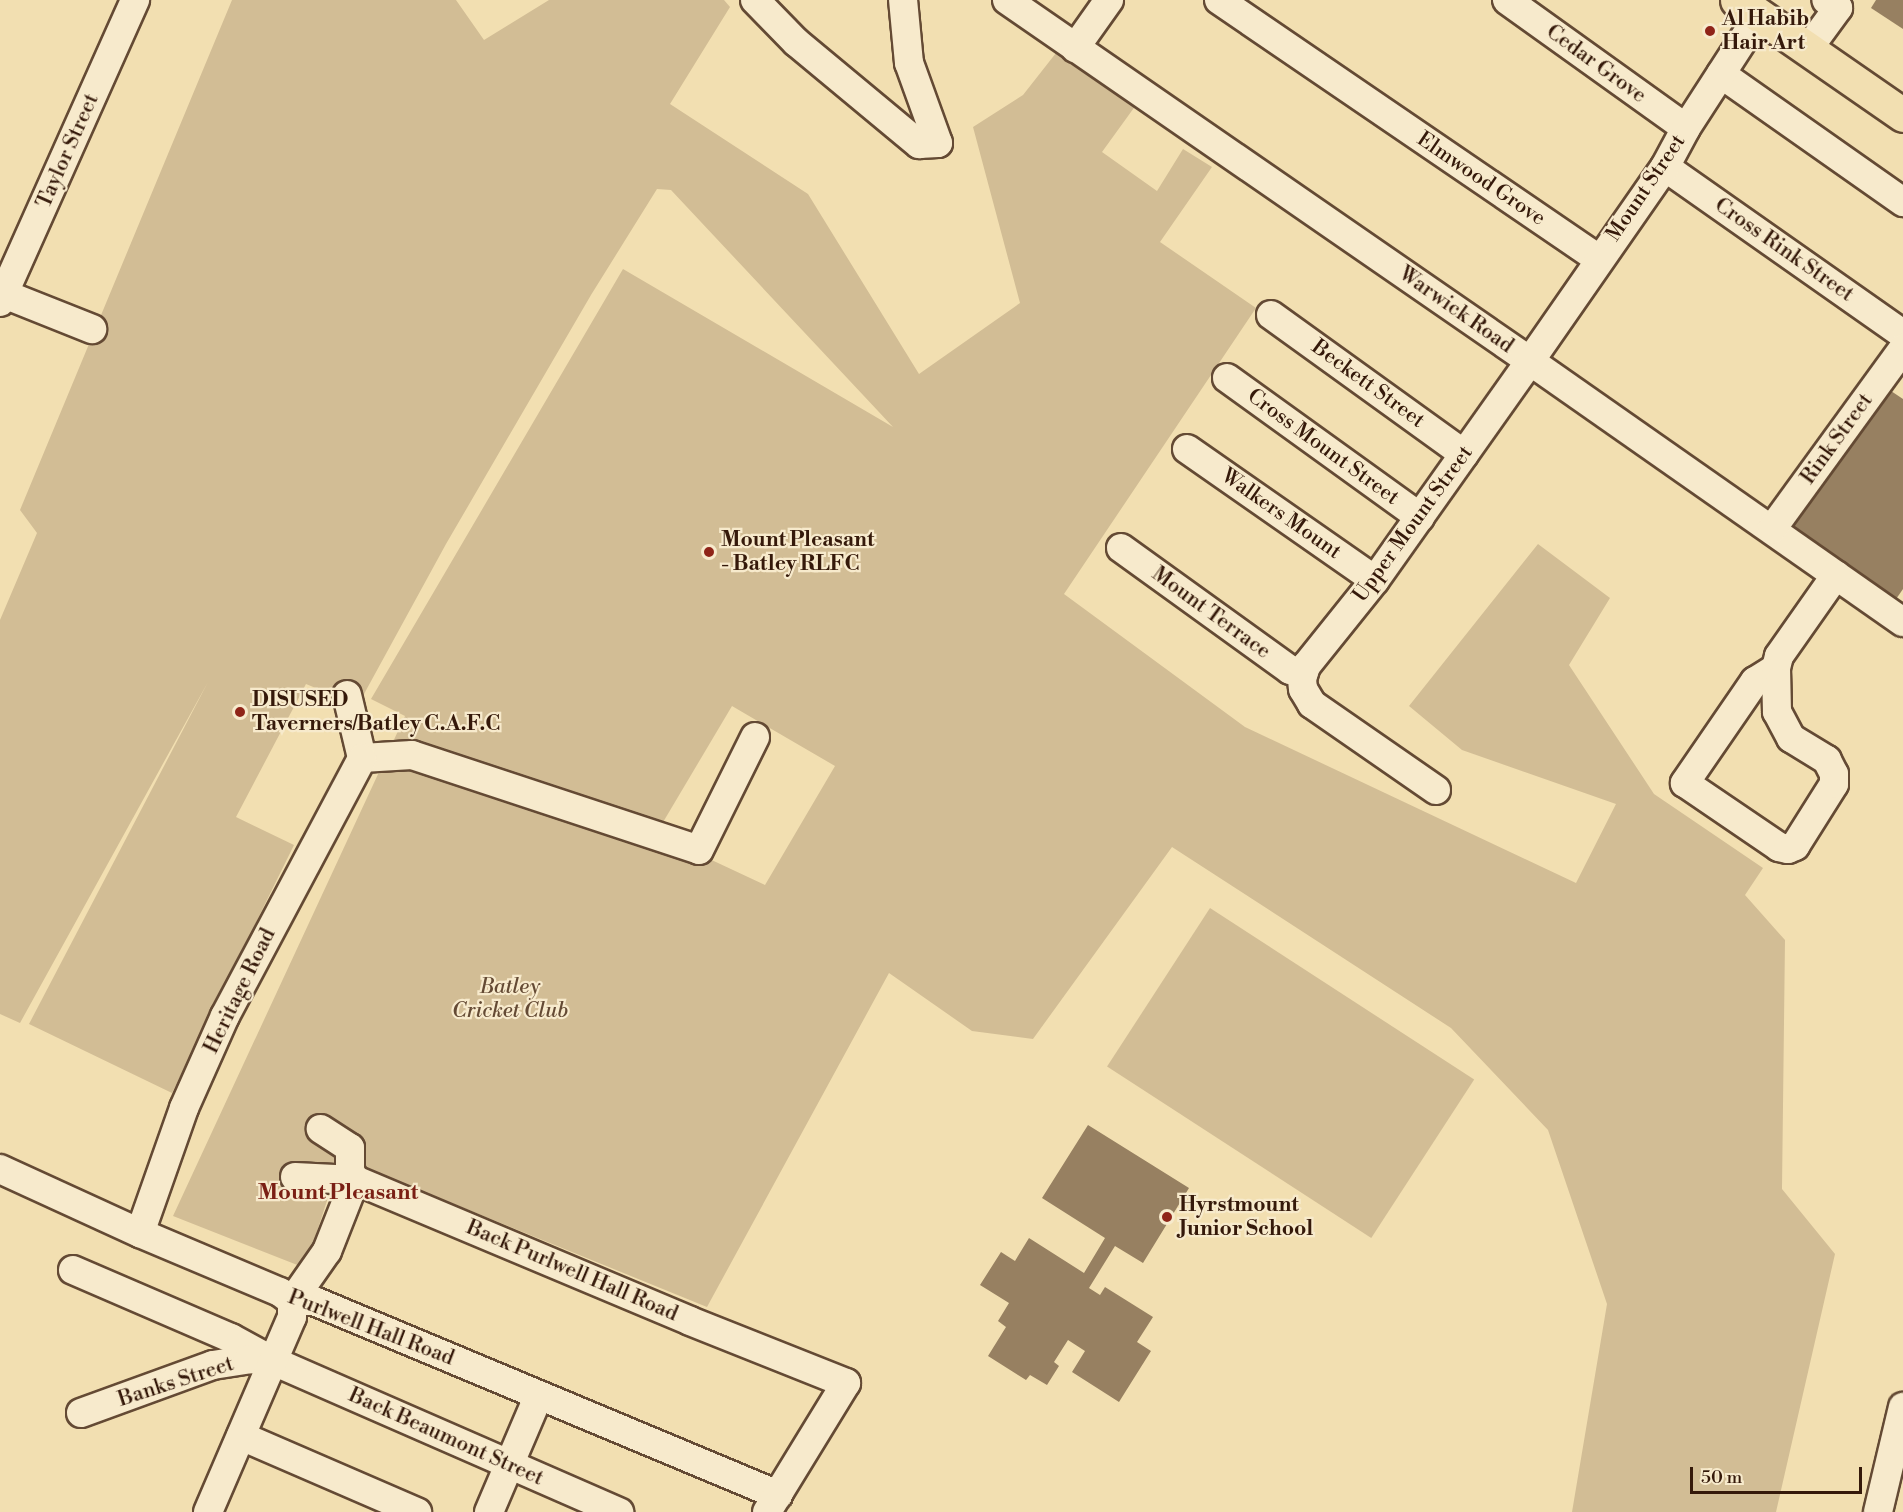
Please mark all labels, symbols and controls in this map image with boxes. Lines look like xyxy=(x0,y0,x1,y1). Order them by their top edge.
place label: Al Habib Hair Art xyxy=(1722,6,1809,56)
street label: Cedar Grove xyxy=(1541,19,1651,109)
marker: Al Habib Hair Art xyxy=(1703,24,1717,38)
street label: Taylor Street xyxy=(32,90,104,212)
street label: Elmwood Grove xyxy=(1412,127,1550,231)
street label: Mount Street xyxy=(1601,130,1691,246)
street label: Cross Rink Street xyxy=(1710,193,1858,307)
street label: Warwick Road xyxy=(1394,261,1518,359)
street label: Beckett Street xyxy=(1307,335,1429,433)
street label: Cross Mount Street xyxy=(1242,383,1404,511)
street label: Rink Street xyxy=(1796,389,1878,489)
street label: Upper Mount Street xyxy=(1348,441,1478,607)
street label: Walkers Mount xyxy=(1216,463,1346,565)
place label: Mount Pleasant - Batley RLFC xyxy=(721,527,874,577)
marker: Mount Pleasant - Batley RLFC xyxy=(702,545,716,559)
street label: Mount Terrace xyxy=(1147,562,1275,664)
place label: DISUSED Taverners/Batley C.A.F.C xyxy=(252,687,500,737)
marker: DISUSED Taverners/Batley C.A.F.C xyxy=(233,705,247,719)
street label: Heritage Road xyxy=(199,924,281,1058)
park label: Batley Cricket Club xyxy=(452,974,568,1024)
district label: Mount Pleasant xyxy=(258,1180,418,1206)
place label: Hyrstmount Junior School xyxy=(1179,1192,1313,1242)
marker: Hyrstmount Junior School xyxy=(1160,1210,1174,1224)
street label: Back Purlwell Hall Road xyxy=(462,1215,682,1327)
street label: Purlwell Hall Road xyxy=(284,1285,458,1371)
street label: Banks Street xyxy=(115,1351,237,1413)
street label: Back Beaumont Street xyxy=(345,1383,547,1491)
scale bar xyxy=(1693,1455,1866,1493)
text: 50 m xyxy=(1701,1466,1742,1489)

